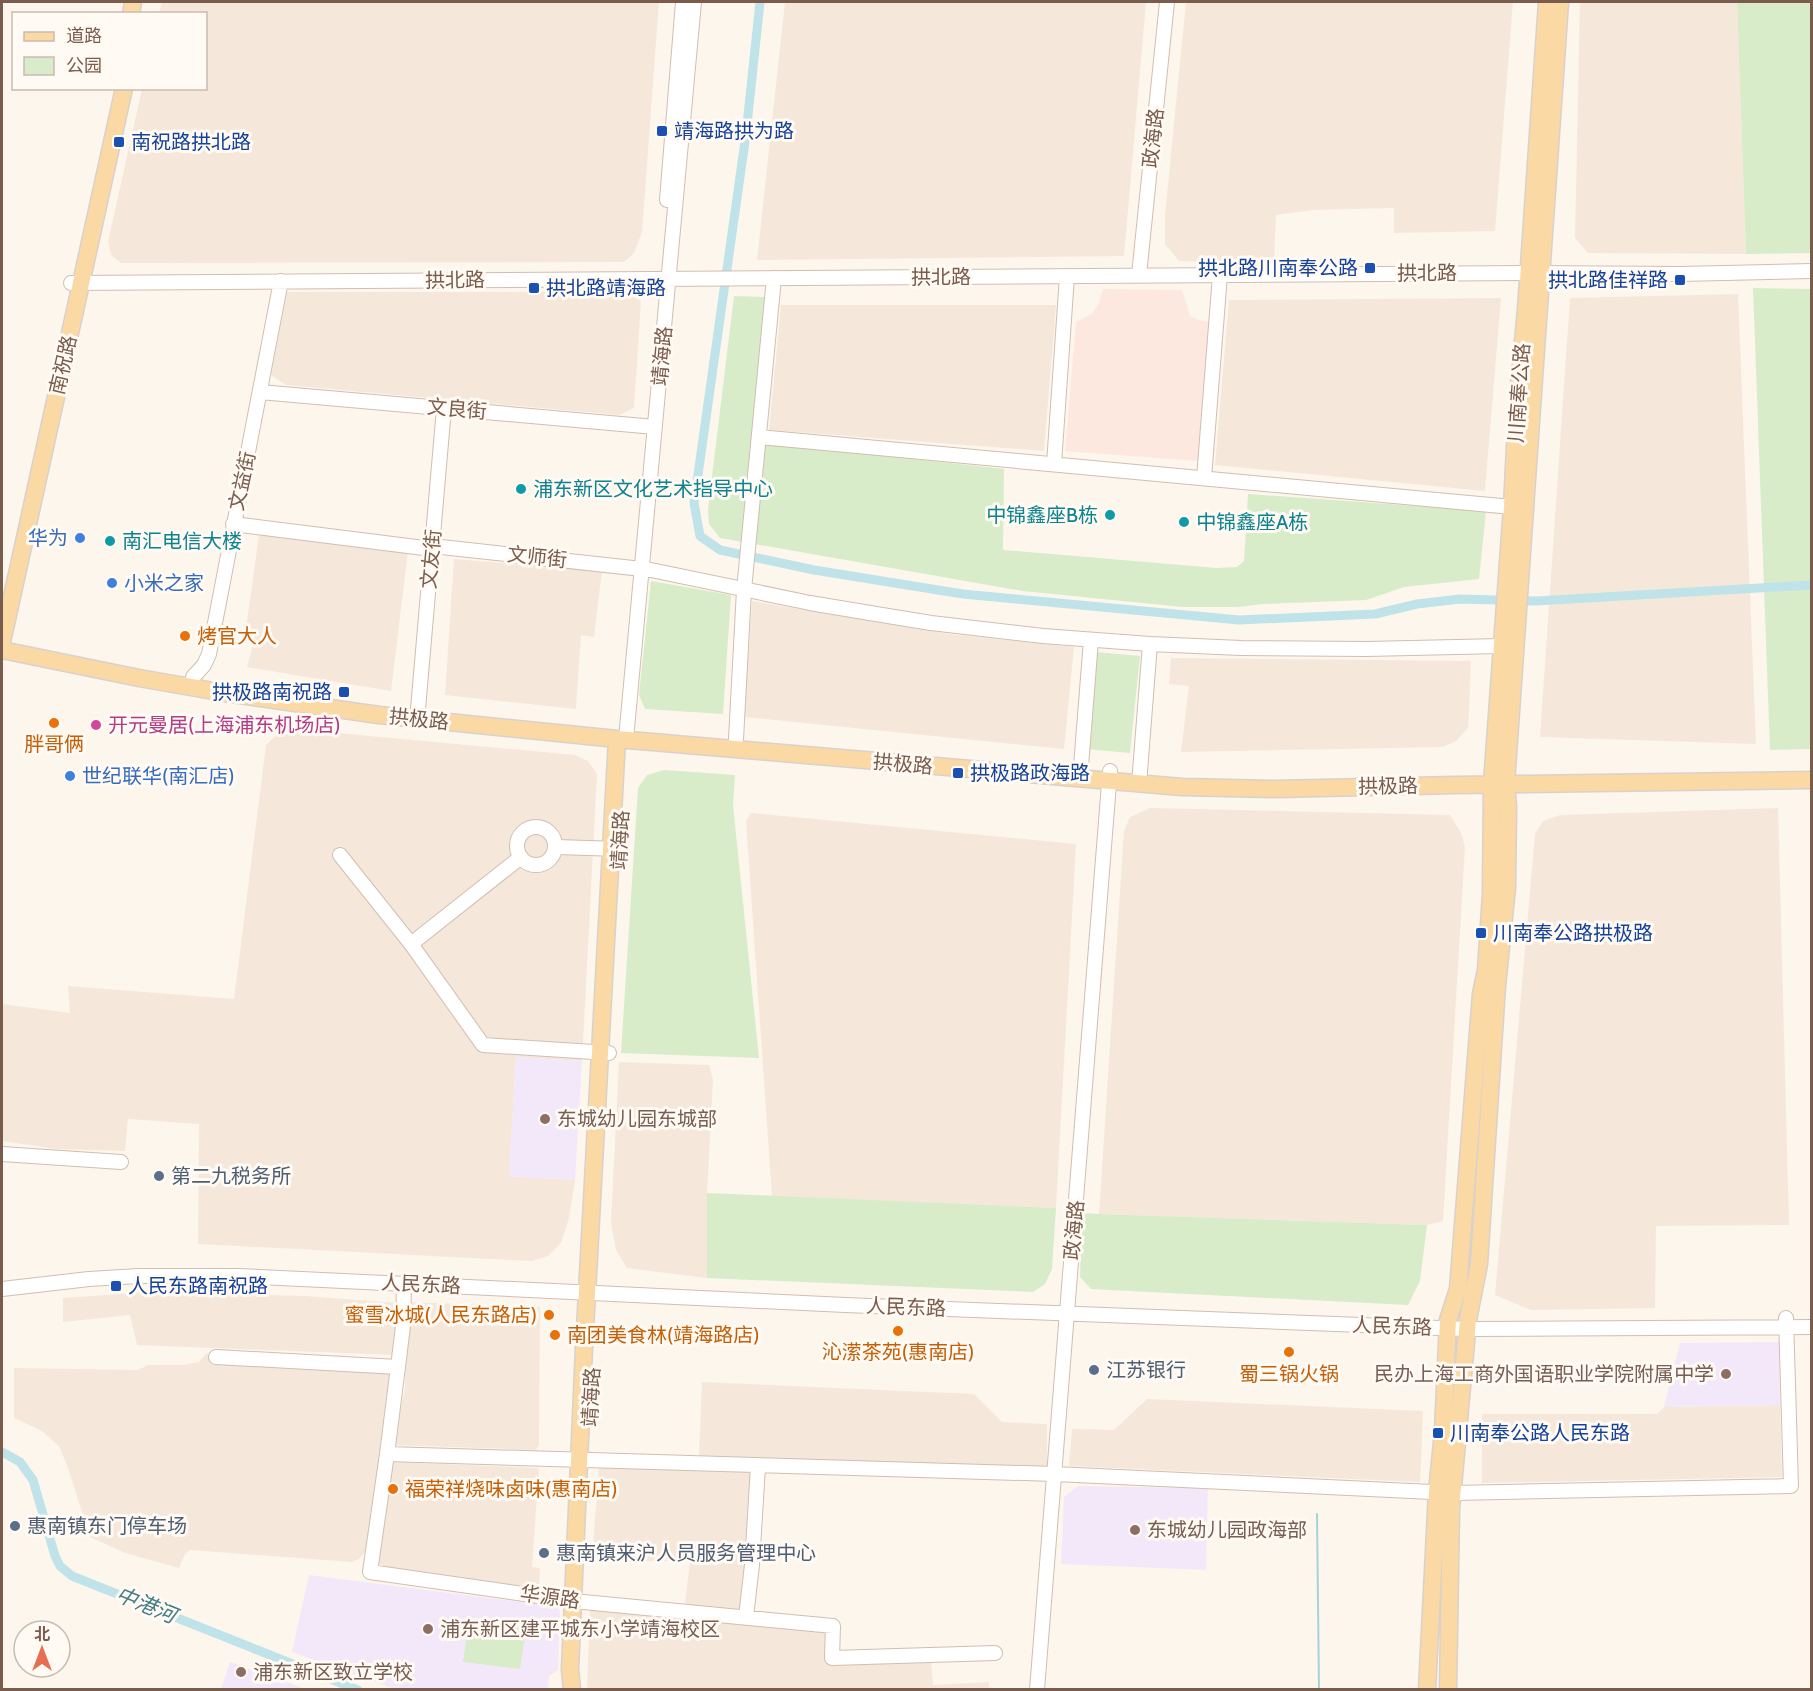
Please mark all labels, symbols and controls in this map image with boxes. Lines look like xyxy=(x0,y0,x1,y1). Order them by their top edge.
legend xyxy=(12,12,207,90)
text: 道路 xyxy=(66,25,102,47)
text: 公园 xyxy=(66,55,102,77)
street label: 政海路 xyxy=(1138,107,1168,169)
place label: 靖海路拱为路 xyxy=(674,119,794,143)
marker: 靖海路拱为路 xyxy=(655,124,669,138)
place label: 南祝路拱北路 xyxy=(131,130,251,154)
marker: 南祝路拱北路 xyxy=(112,135,126,149)
place label: 拱北路川南奉公路 xyxy=(1198,256,1358,280)
marker: 拱北路川南奉公路 xyxy=(1363,261,1377,275)
street label: 拱北路 xyxy=(1397,261,1457,285)
street label: 拱北路 xyxy=(911,265,971,289)
street label: 拱北路 xyxy=(425,267,485,293)
place label: 拱北路佳祥路 xyxy=(1548,268,1668,292)
marker: 拱北路佳祥路 xyxy=(1673,273,1687,287)
place label: 拱北路靖海路 xyxy=(546,276,666,300)
marker: 拱北路靖海路 xyxy=(527,281,541,295)
street label: 靖海路 xyxy=(647,325,677,387)
street label: 南祝路 xyxy=(45,333,81,397)
street label: 川南奉公路 xyxy=(1504,342,1534,444)
street label: 文良街 xyxy=(426,394,488,424)
street label: 文益街 xyxy=(224,449,260,513)
place label: 浦东新区文化艺术指导中心 xyxy=(533,477,773,501)
marker: 浦东新区文化艺术指导中心 xyxy=(514,482,528,496)
place label: 中锦鑫座B栋 xyxy=(986,503,1098,527)
marker: 中锦鑫座B栋 xyxy=(1103,508,1117,522)
place label: 中锦鑫座A栋 xyxy=(1196,510,1308,534)
marker: 中锦鑫座A栋 xyxy=(1177,515,1191,529)
place label: 华为 xyxy=(28,526,68,550)
street label: 文友街 xyxy=(416,528,446,590)
place label: 南汇电信大楼 xyxy=(122,529,242,553)
marker: 华为 xyxy=(73,531,87,545)
marker: 南汇电信大楼 xyxy=(103,534,117,548)
street label: 文师街 xyxy=(506,542,568,572)
place label: 小米之家 xyxy=(124,571,204,595)
marker: 小米之家 xyxy=(105,576,119,590)
place label: 烤官大人 xyxy=(197,624,277,648)
marker: 烤官大人 xyxy=(178,629,192,643)
place label: 拱极路南祝路 xyxy=(212,680,332,704)
marker: 拱极路南祝路 xyxy=(337,685,351,699)
street label: 拱极路 xyxy=(388,704,450,734)
place label: 开元曼居(上海浦东机场店) xyxy=(108,713,341,737)
marker: 胖哥俩 xyxy=(47,716,61,730)
marker: 开元曼居(上海浦东机场店) xyxy=(89,718,103,732)
place label: 胖哥俩 xyxy=(24,732,84,756)
street label: 拱极路 xyxy=(872,749,934,779)
place label: 拱极路政海路 xyxy=(970,761,1090,785)
place label: 世纪联华(南汇店) xyxy=(82,764,235,788)
marker: 拱极路政海路 xyxy=(951,766,965,780)
marker: 世纪联华(南汇店) xyxy=(63,769,77,783)
street label: 拱极路 xyxy=(1358,773,1418,799)
street label: 靖海路 xyxy=(606,809,634,871)
place label: 川南奉公路拱极路 xyxy=(1493,921,1653,945)
marker: 川南奉公路拱极路 xyxy=(1474,926,1488,940)
place label: 东城幼儿园东城部 xyxy=(557,1107,717,1131)
marker: 东城幼儿园东城部 xyxy=(538,1112,552,1126)
place label: 第二九税务所 xyxy=(171,1164,291,1188)
marker: 第二九税务所 xyxy=(152,1169,166,1183)
street label: 政海路 xyxy=(1059,1199,1089,1261)
street label: 人民东路 xyxy=(380,1270,462,1298)
place label: 人民东路南祝路 xyxy=(128,1274,268,1298)
marker: 人民东路南祝路 xyxy=(109,1279,123,1293)
street label: 人民东路 xyxy=(866,1294,946,1320)
place label: 蜜雪冰城(人民东路店) xyxy=(344,1303,537,1327)
marker: 蜜雪冰城(人民东路店) xyxy=(542,1308,556,1322)
street label: 人民东路 xyxy=(1352,1313,1432,1339)
place label: 南团美食林(靖海路店) xyxy=(567,1323,760,1347)
marker: 沁潆茶苑(惠南店) xyxy=(891,1324,905,1338)
marker: 南团美食林(靖海路店) xyxy=(548,1328,562,1342)
place label: 沁潆茶苑(惠南店) xyxy=(822,1340,974,1364)
marker: 蜀三锅火锅 xyxy=(1282,1345,1296,1359)
place label: 江苏银行 xyxy=(1106,1358,1186,1382)
place label: 蜀三锅火锅 xyxy=(1239,1362,1339,1386)
place label: 民办上海工商外国语职业学院附属中学 xyxy=(1374,1362,1714,1386)
marker: 江苏银行 xyxy=(1087,1363,1101,1377)
street label: 靖海路 xyxy=(577,1366,605,1428)
marker: 民办上海工商外国语职业学院附属中学 xyxy=(1719,1367,1733,1381)
place label: 川南奉公路人民东路 xyxy=(1450,1421,1630,1445)
marker: 川南奉公路人民东路 xyxy=(1431,1426,1445,1440)
place label: 福荣祥烧味卤味(惠南店) xyxy=(405,1477,618,1501)
marker: 福荣祥烧味卤味(惠南店) xyxy=(386,1482,400,1496)
place label: 惠南镇东门停车场 xyxy=(27,1514,187,1538)
place label: 东城幼儿园政海部 xyxy=(1147,1518,1307,1542)
marker: 惠南镇东门停车场 xyxy=(8,1519,22,1533)
marker: 东城幼儿园政海部 xyxy=(1128,1523,1142,1537)
place label: 惠南镇来沪人员服务管理中心 xyxy=(556,1541,816,1565)
marker: 惠南镇来沪人员服务管理中心 xyxy=(537,1546,551,1560)
water label: 中港河 xyxy=(112,1581,184,1629)
street label: 华源路 xyxy=(519,1581,581,1613)
place label: 浦东新区建平城东小学靖海校区 xyxy=(440,1617,720,1641)
north arrow xyxy=(12,1619,72,1679)
marker: 浦东新区建平城东小学靖海校区 xyxy=(421,1622,435,1636)
text: 北 xyxy=(34,1625,50,1644)
place label: 浦东新区致立学校 xyxy=(253,1660,413,1684)
marker: 浦东新区致立学校 xyxy=(234,1665,248,1679)

